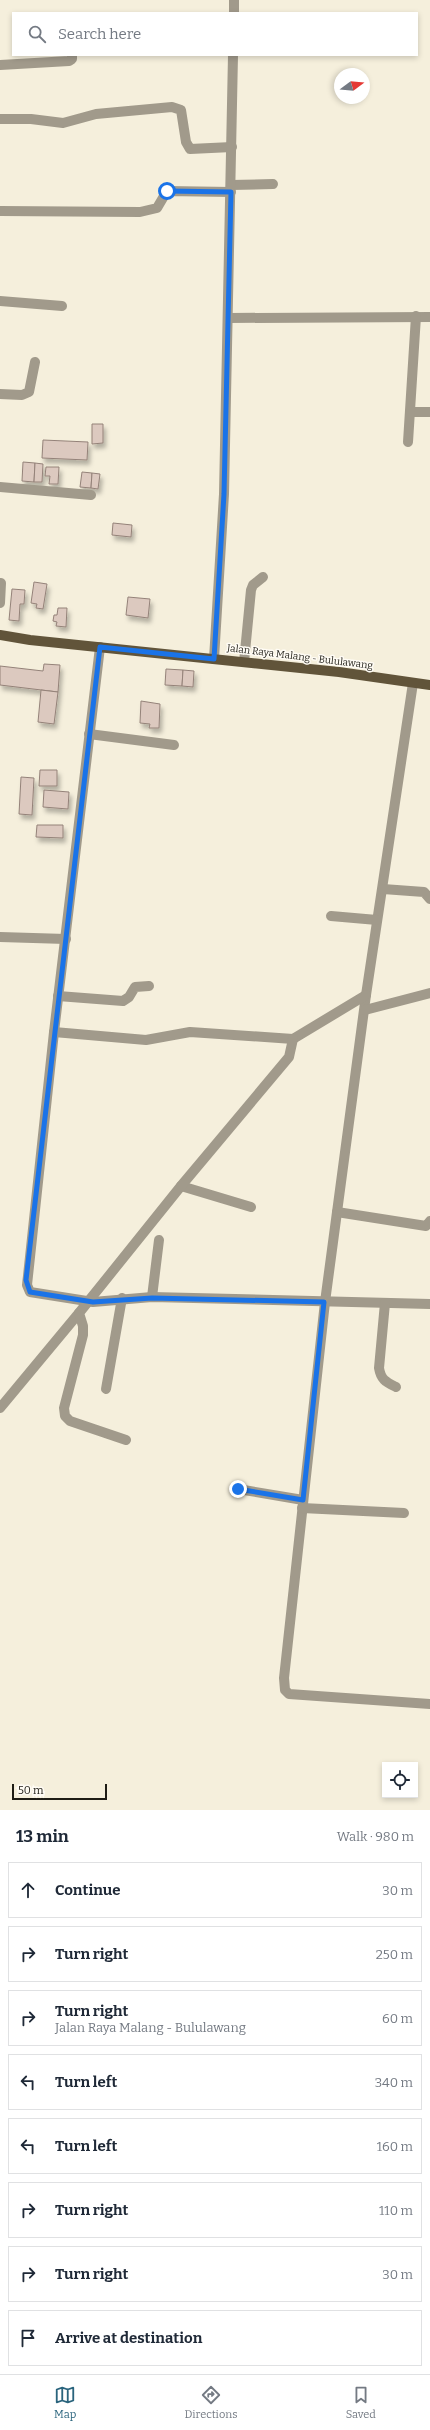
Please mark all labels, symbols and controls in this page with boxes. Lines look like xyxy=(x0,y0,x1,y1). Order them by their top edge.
search box xyxy=(12,12,418,56)
icon: search xyxy=(26,23,48,45)
text: Search here xyxy=(58,25,141,43)
north arrow xyxy=(334,68,370,104)
route start xyxy=(158,182,176,200)
street label: Jalan Raya Malang - Bululawang xyxy=(225,642,374,672)
route end xyxy=(229,1480,247,1498)
map controls xyxy=(382,1762,418,1798)
button: locate xyxy=(382,1762,418,1798)
scale bar xyxy=(12,1782,107,1801)
text: 50 m xyxy=(18,1784,44,1797)
text: 13 min xyxy=(16,1826,69,1847)
text: Walk · 980 m xyxy=(337,1829,414,1844)
icon: ahead xyxy=(17,1879,39,1901)
text: Continue xyxy=(55,1881,121,1899)
text: 30 m xyxy=(382,1883,413,1898)
icon: right xyxy=(17,1943,39,1965)
text: Turn right xyxy=(55,1945,128,1963)
text: 250 m xyxy=(376,1947,413,1962)
text: Turn right xyxy=(55,2002,128,2020)
icon: right xyxy=(17,2007,39,2029)
text: 60 m xyxy=(382,2011,413,2026)
text: Jalan Raya Malang - Bululawang xyxy=(55,2020,246,2035)
icon: left xyxy=(17,2071,39,2093)
text: Turn left xyxy=(55,2073,117,2091)
text: 340 m xyxy=(375,2075,413,2090)
icon: left xyxy=(17,2135,39,2157)
text: Turn left xyxy=(55,2137,117,2155)
text: 160 m xyxy=(377,2139,413,2154)
icon: right xyxy=(17,2199,39,2221)
text: Turn right xyxy=(55,2201,128,2219)
text: 110 m xyxy=(379,2203,413,2218)
icon: right xyxy=(17,2263,39,2285)
text: Turn right xyxy=(55,2265,128,2283)
text: 30 m xyxy=(382,2267,413,2282)
icon: arrive xyxy=(17,2327,39,2349)
text: Arrive at destination xyxy=(55,2329,202,2347)
tab: Map xyxy=(54,2384,76,2421)
tab: Directions xyxy=(185,2384,237,2421)
tab: Saved xyxy=(346,2384,376,2421)

